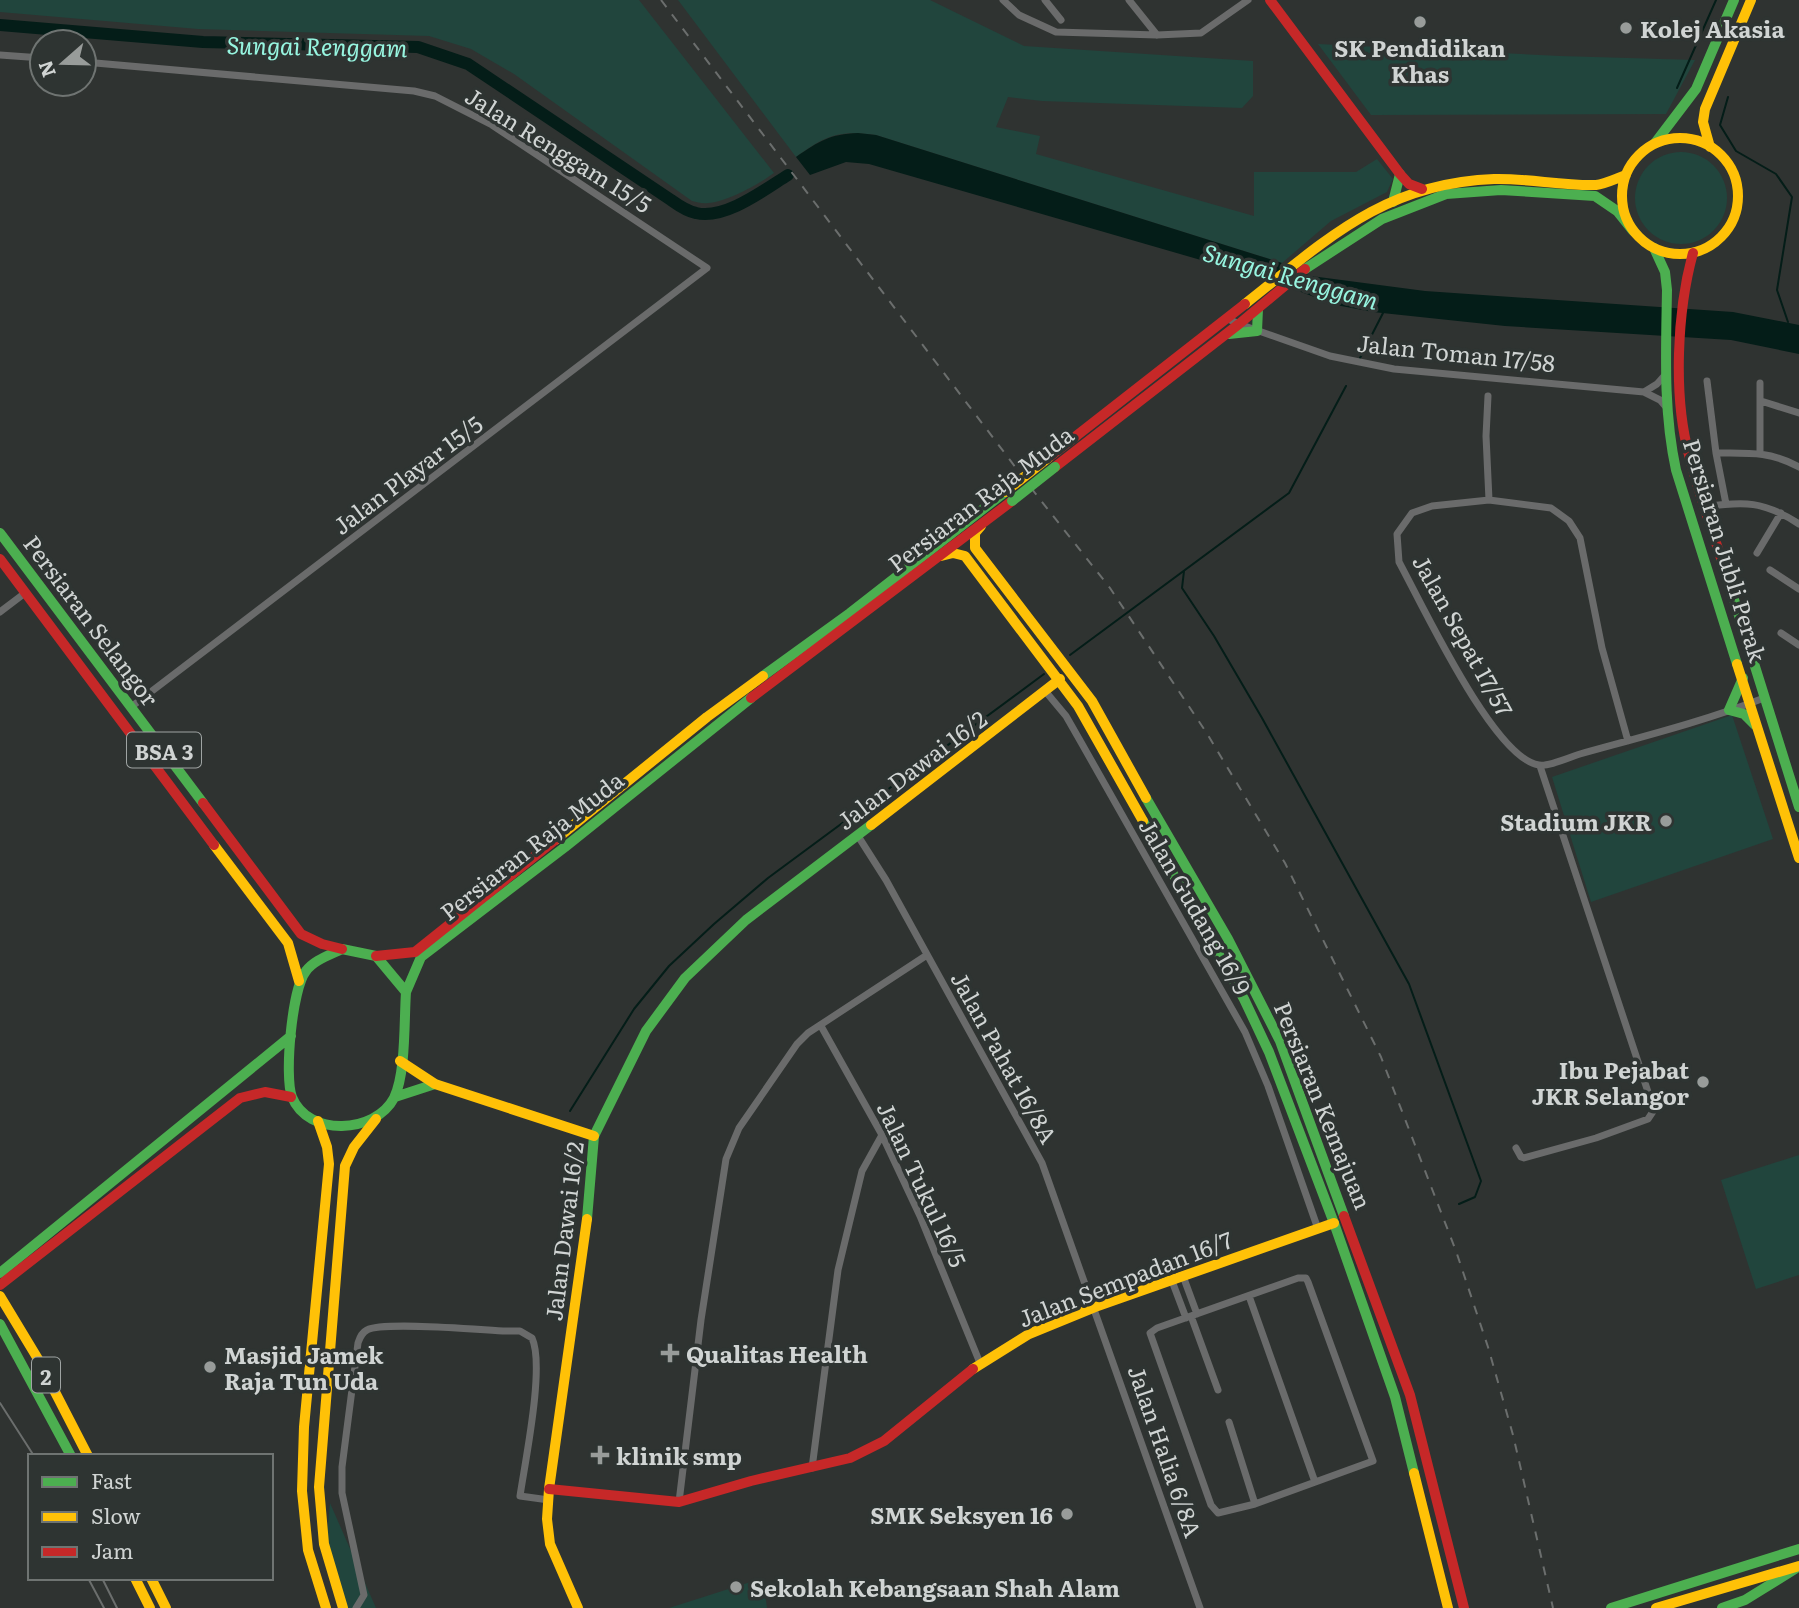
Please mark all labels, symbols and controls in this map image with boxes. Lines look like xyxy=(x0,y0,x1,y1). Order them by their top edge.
place label: Kolej Akasia xyxy=(1640,11,1785,45)
marker: SK Pendidikan Khas xyxy=(1412,14,1428,30)
marker: Kolej Akasia xyxy=(1618,20,1634,36)
water label: Sungai Renggam xyxy=(226,26,408,64)
north arrow xyxy=(28,28,98,98)
place label: SK Pendidikan Khas xyxy=(1334,30,1506,90)
text: N xyxy=(30,57,62,81)
street label: Jalan Renggam 15/5 xyxy=(459,78,659,220)
water label: Sungai Renggam xyxy=(1199,233,1383,317)
street label: Jalan Toman 17/58 xyxy=(1355,325,1557,379)
street label: Jalan Playar 15/5 xyxy=(325,406,489,542)
street label: Persiaran Raja Muda xyxy=(880,416,1080,579)
street label: Persiaran Jubli Perak xyxy=(1676,434,1776,667)
street label: Persiaran Selangor xyxy=(16,527,168,713)
street label: Jalan Sepat 17/57 xyxy=(1405,548,1523,722)
street label: Jalan Dawai 16/2 xyxy=(829,701,993,837)
road number: BSA 3 xyxy=(127,732,201,768)
street label: Persiaran Raja Muda xyxy=(432,762,630,928)
place label: Stadium JKR xyxy=(1500,804,1652,838)
street label: Jalan Gudang 16/9 xyxy=(1132,812,1260,1000)
marker: Stadium JKR xyxy=(1658,813,1674,829)
street label: Jalan Pahat 16/8A xyxy=(944,965,1066,1149)
street label: Persiaran Kemajuan xyxy=(1267,996,1381,1214)
place label: Ibu Pejabat JKR Selangor xyxy=(1532,1052,1690,1112)
marker: Ibu Pejabat JKR Selangor xyxy=(1695,1074,1711,1090)
street label: Jalan Tukul 16/5 xyxy=(870,1096,976,1272)
street label: Jalan Dawai 16/2 xyxy=(535,1139,591,1323)
street label: Jalan Sempadan 16/7 xyxy=(1013,1221,1237,1335)
place label: Qualitas Health xyxy=(686,1336,868,1370)
place label: Masjid Jamek Raja Tun Uda xyxy=(224,1337,384,1397)
marker: Qualitas Health xyxy=(660,1343,680,1363)
road number: 2 xyxy=(32,1358,60,1392)
marker: Masjid Jamek Raja Tun Uda xyxy=(202,1359,218,1375)
street label: Jalan Halia 6/8A xyxy=(1121,1360,1211,1542)
place label: klinik smp xyxy=(616,1438,742,1472)
marker: klinik smp xyxy=(590,1445,610,1465)
legend xyxy=(28,1454,273,1580)
text: Fast xyxy=(91,1464,132,1495)
place label: SMK Seksyen 16 xyxy=(870,1497,1053,1531)
text: Slow xyxy=(91,1499,141,1530)
marker: SMK Seksyen 16 xyxy=(1059,1506,1075,1522)
text: Jam xyxy=(91,1534,133,1565)
place label: Sekolah Kebangsaan Shah Alam xyxy=(750,1570,1120,1604)
marker: Sekolah Kebangsaan Shah Alam xyxy=(728,1579,744,1595)

